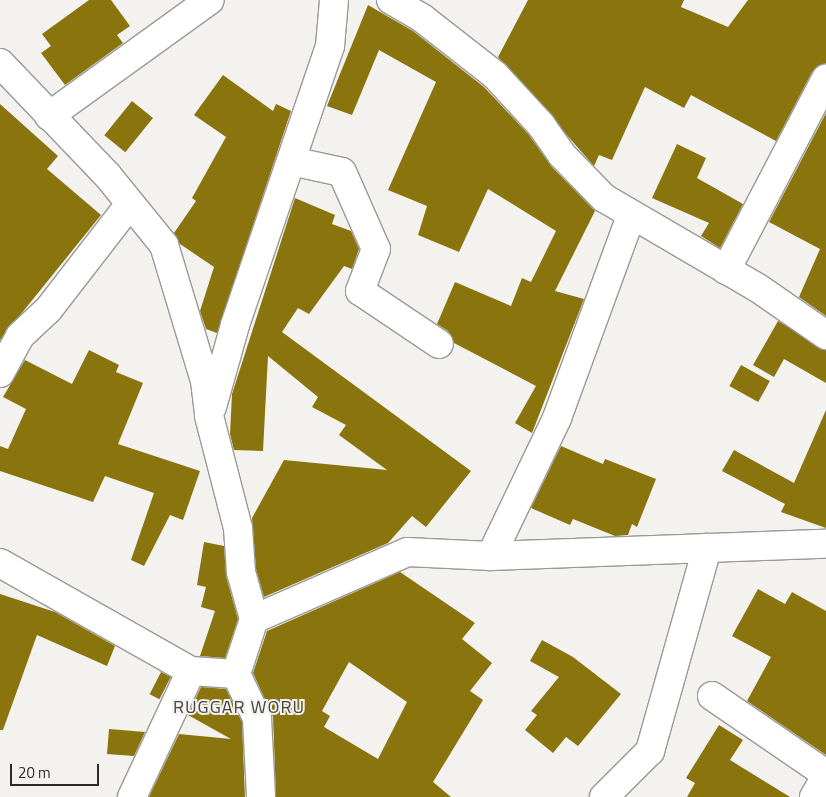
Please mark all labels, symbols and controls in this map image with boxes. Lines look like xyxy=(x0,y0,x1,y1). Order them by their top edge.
district label: RUGGAR WORU xyxy=(172,696,306,718)
scale bar xyxy=(12,754,101,786)
text: 20 m xyxy=(18,761,51,784)

